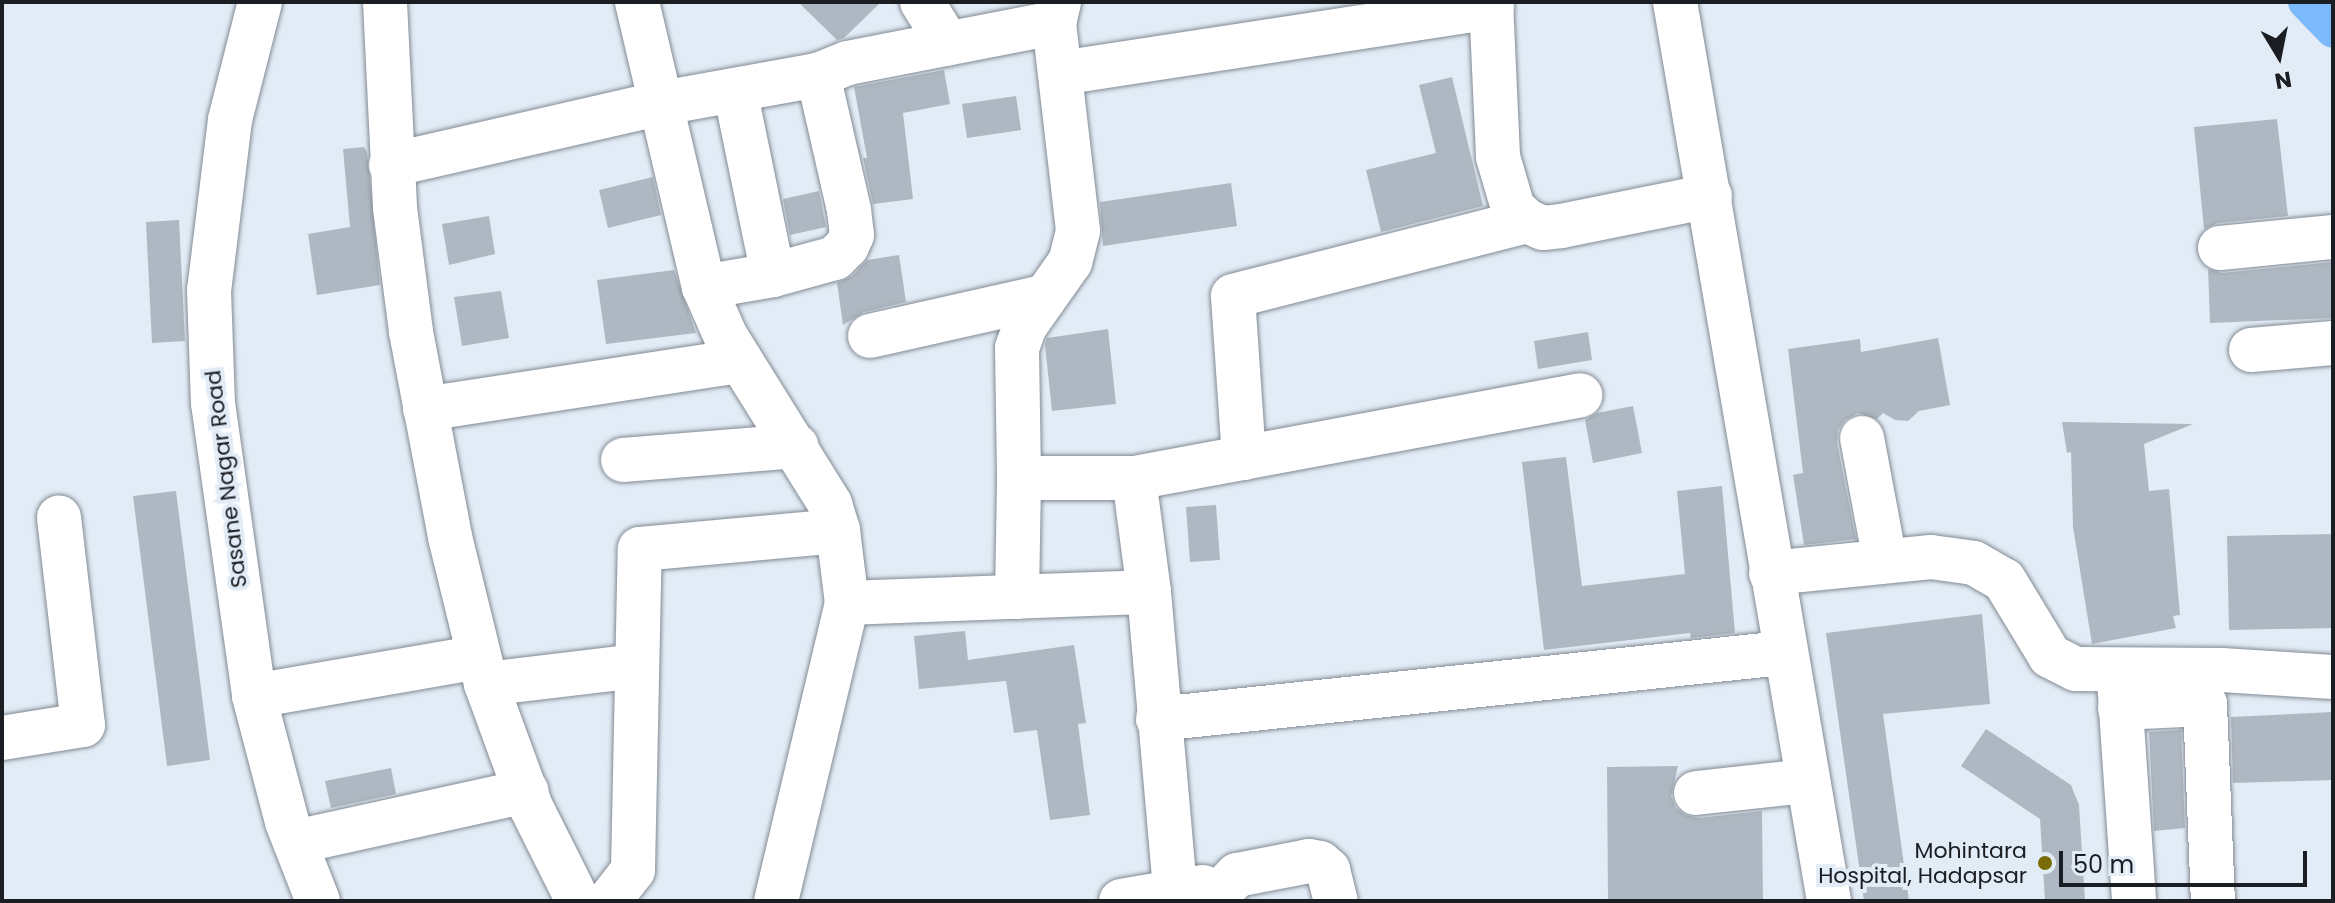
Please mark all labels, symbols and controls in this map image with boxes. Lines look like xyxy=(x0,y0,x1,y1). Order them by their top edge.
north arrow xyxy=(2239,16,2319,96)
text: N xyxy=(2272,63,2294,97)
street label: Sasane Nagar Road xyxy=(200,369,252,589)
scale bar xyxy=(2063,835,2311,885)
place label: Mohintara Hospital, Hadapsar xyxy=(1818,837,2027,888)
text: 50 m xyxy=(2073,848,2134,881)
marker: Mohintara Hospital, Hadapsar xyxy=(2034,852,2056,874)

